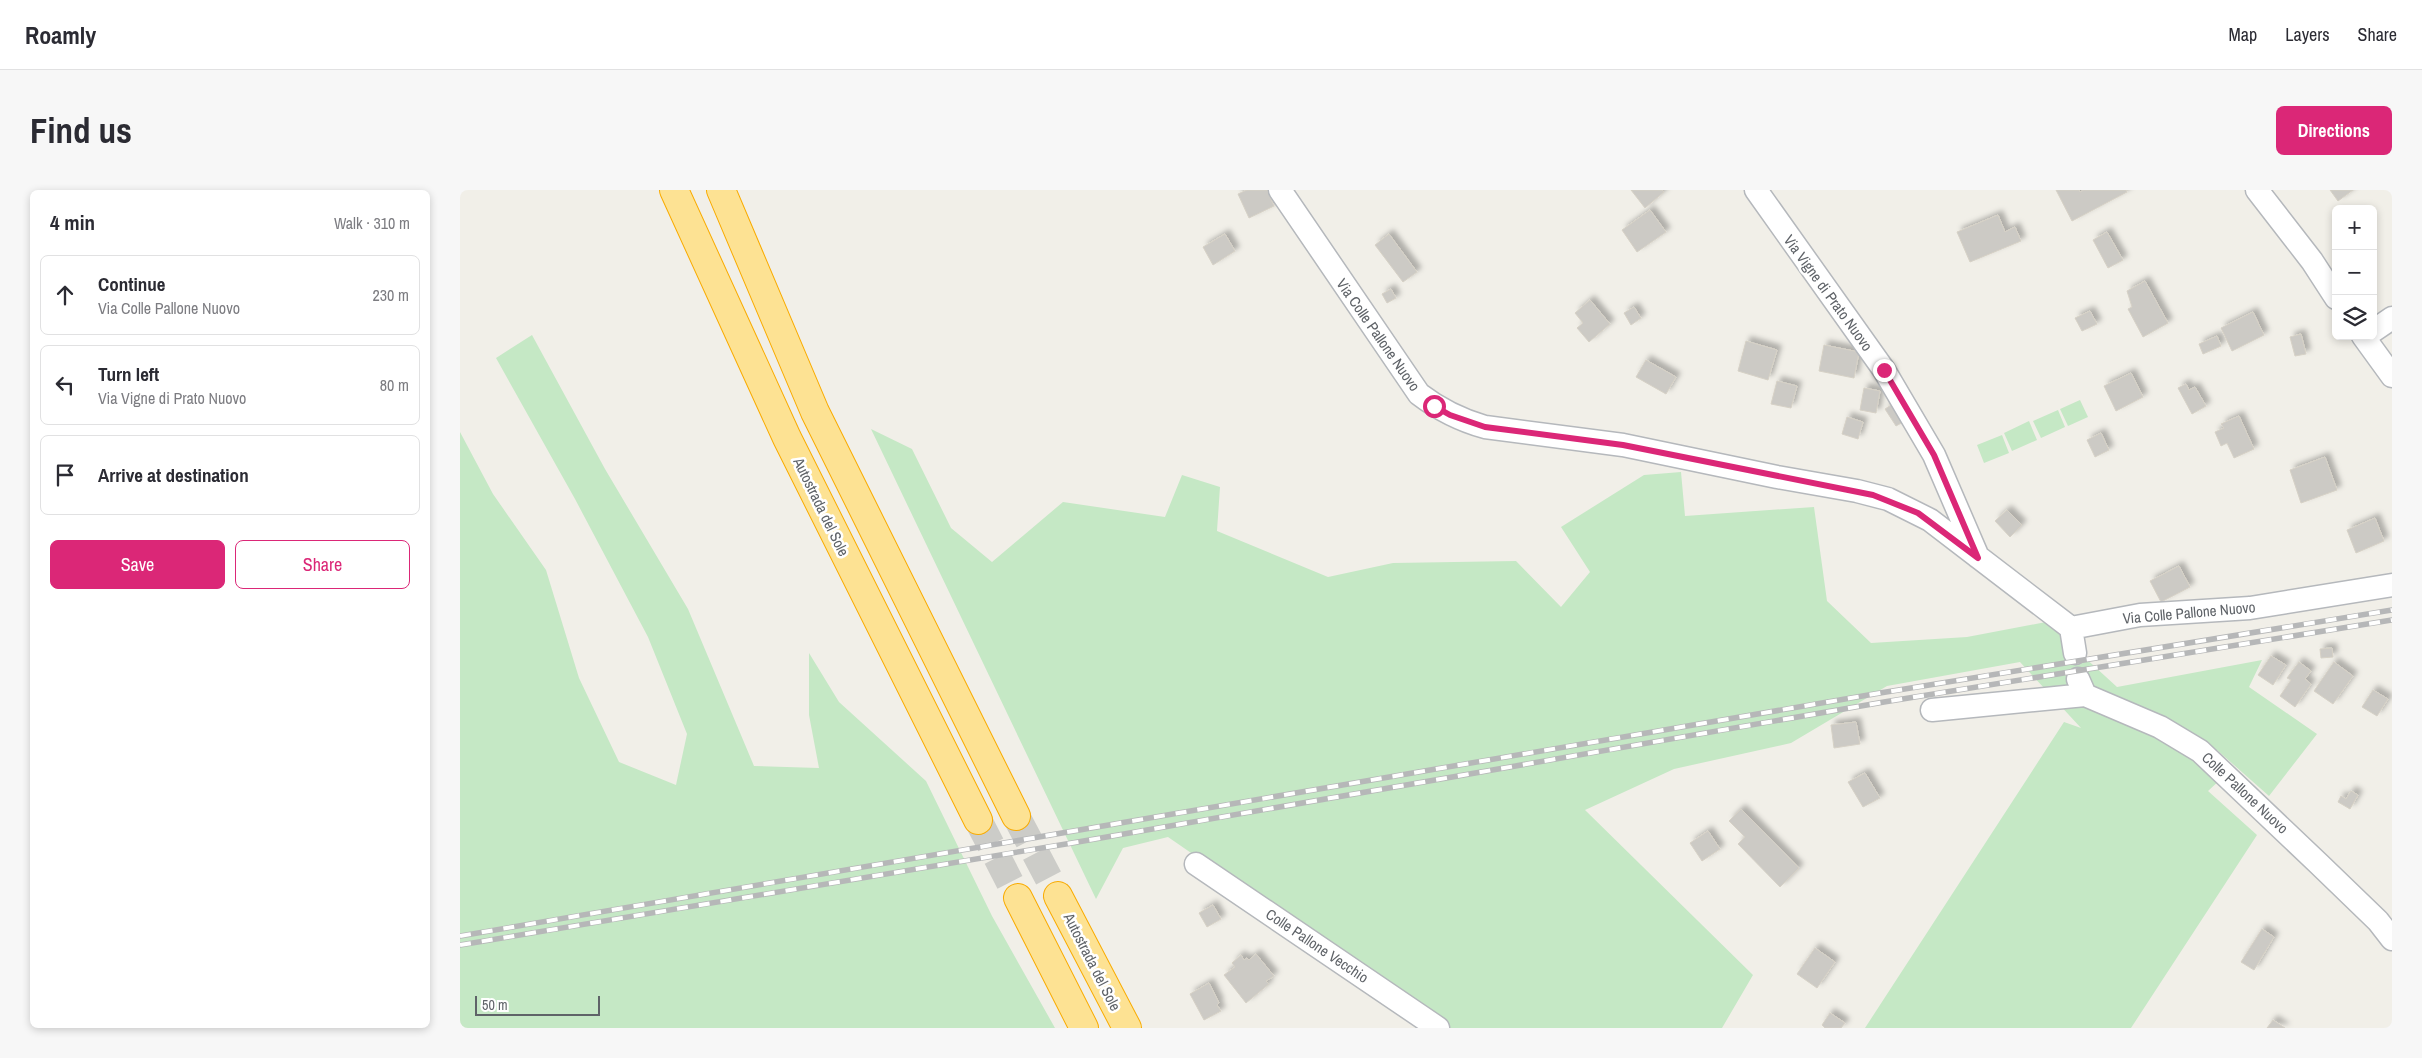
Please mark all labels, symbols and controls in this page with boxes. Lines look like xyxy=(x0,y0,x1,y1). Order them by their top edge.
text: Roamly xyxy=(25,19,96,51)
text: Map xyxy=(2229,22,2257,47)
text: Layers xyxy=(2285,22,2330,47)
text: Share xyxy=(2358,22,2397,47)
button: Directions xyxy=(2276,106,2392,155)
text: Find us xyxy=(30,107,132,154)
map controls xyxy=(2332,205,2377,340)
button: + xyxy=(2332,205,2377,250)
text: 4 min xyxy=(50,208,95,237)
text: Walk · 310 m xyxy=(334,212,410,234)
street label: Via Vigne di Prato Nuovo xyxy=(1779,230,1878,355)
button: − xyxy=(2332,250,2377,295)
text: Continue xyxy=(98,271,166,297)
street label: Via Colle Pallone Nuovo xyxy=(1332,274,1425,395)
icon: ahead xyxy=(51,281,79,309)
text: 230 m xyxy=(373,284,409,306)
button: layers xyxy=(2332,295,2377,340)
text: Via Colle Pallone Nuovo xyxy=(98,297,240,319)
route end xyxy=(1873,359,1896,382)
text: Turn left xyxy=(98,361,159,387)
icon: left xyxy=(51,371,79,399)
text: 80 m xyxy=(380,374,409,396)
text: Via Vigne di Prato Nuovo xyxy=(98,387,246,409)
route start xyxy=(1423,395,1446,418)
street label: Autostrada del Sole xyxy=(788,453,854,560)
icon: arrive xyxy=(51,461,79,489)
text: Arrive at destination xyxy=(98,462,249,488)
button: Save xyxy=(50,540,225,589)
button: Share xyxy=(235,540,410,589)
street label: Via Colle Pallone Nuovo xyxy=(2122,596,2256,629)
street label: Colle Pallone Nuovo xyxy=(2197,747,2293,838)
street label: Colle Pallone Vecchio xyxy=(1262,903,1373,988)
street label: Autostrada del Sole xyxy=(1058,908,1126,1015)
scale bar xyxy=(475,993,600,1016)
text: 50 m xyxy=(482,996,508,1014)

